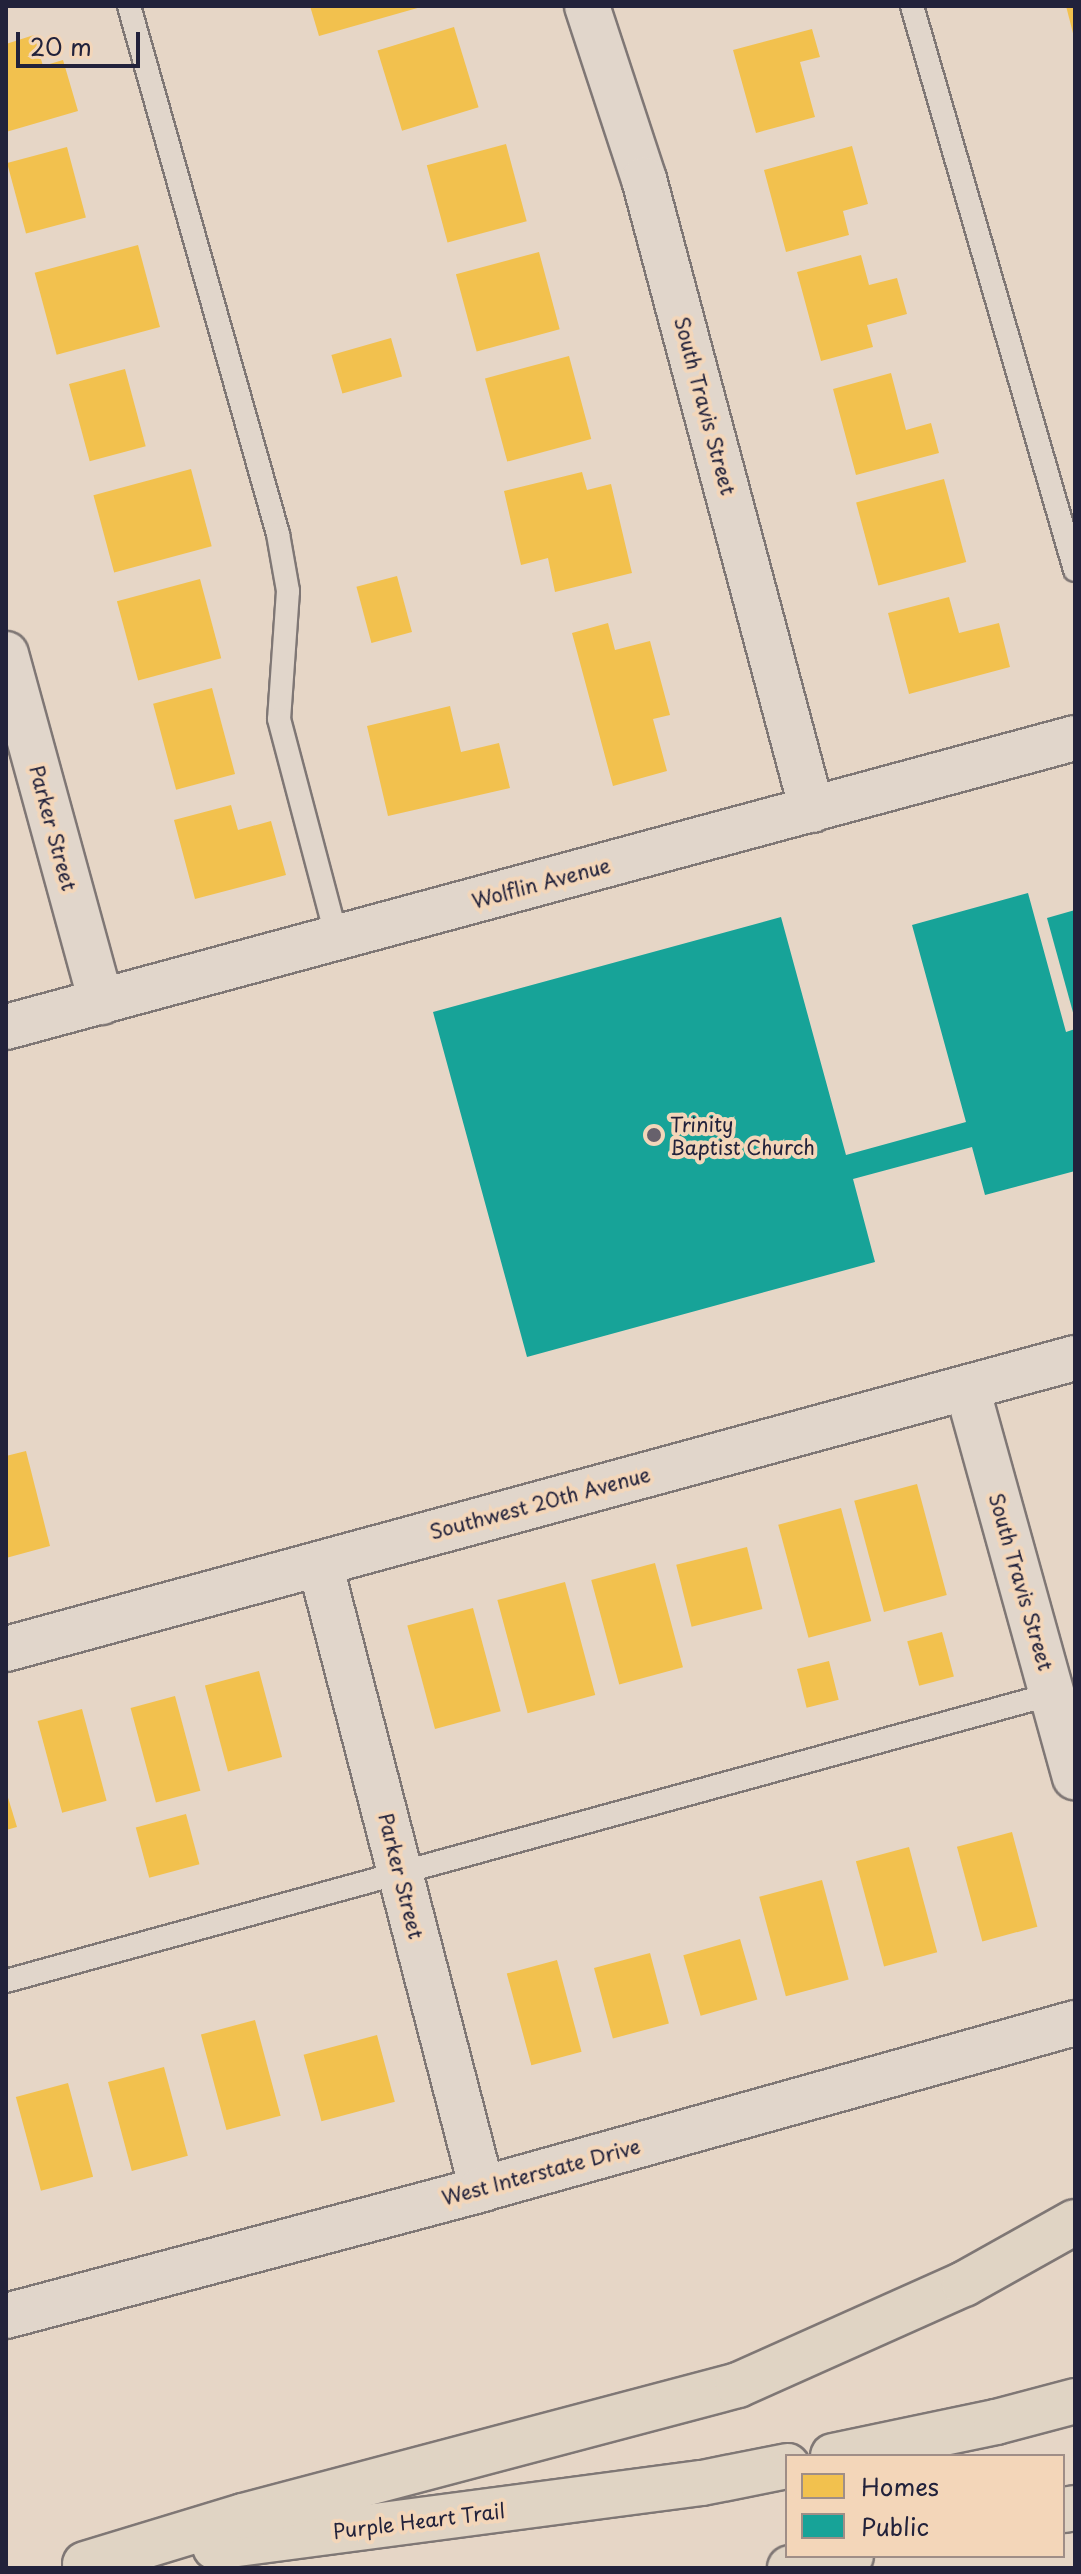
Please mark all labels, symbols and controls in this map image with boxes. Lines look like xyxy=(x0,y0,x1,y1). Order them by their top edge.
scale bar xyxy=(20,16,144,66)
text: 20 m xyxy=(30,28,92,64)
street label: South Travis Street xyxy=(669,313,741,499)
street label: Parker Street xyxy=(25,762,81,894)
street label: Wolflin Avenue xyxy=(469,853,613,913)
place label: Trinity Baptist Church xyxy=(670,1112,816,1159)
marker: Trinity Baptist Church xyxy=(645,1126,663,1144)
street label: Southwest 20th Avenue xyxy=(427,1462,653,1544)
street label: South Travis Street xyxy=(984,1489,1058,1675)
street label: Parker Street xyxy=(374,1810,428,1942)
street label: West Interstate Drive xyxy=(439,2134,643,2210)
legend xyxy=(785,2454,1065,2558)
text: Homes xyxy=(861,2468,939,2504)
street label: Purple Heart Trail xyxy=(330,2498,508,2544)
text: Public xyxy=(861,2508,929,2544)

